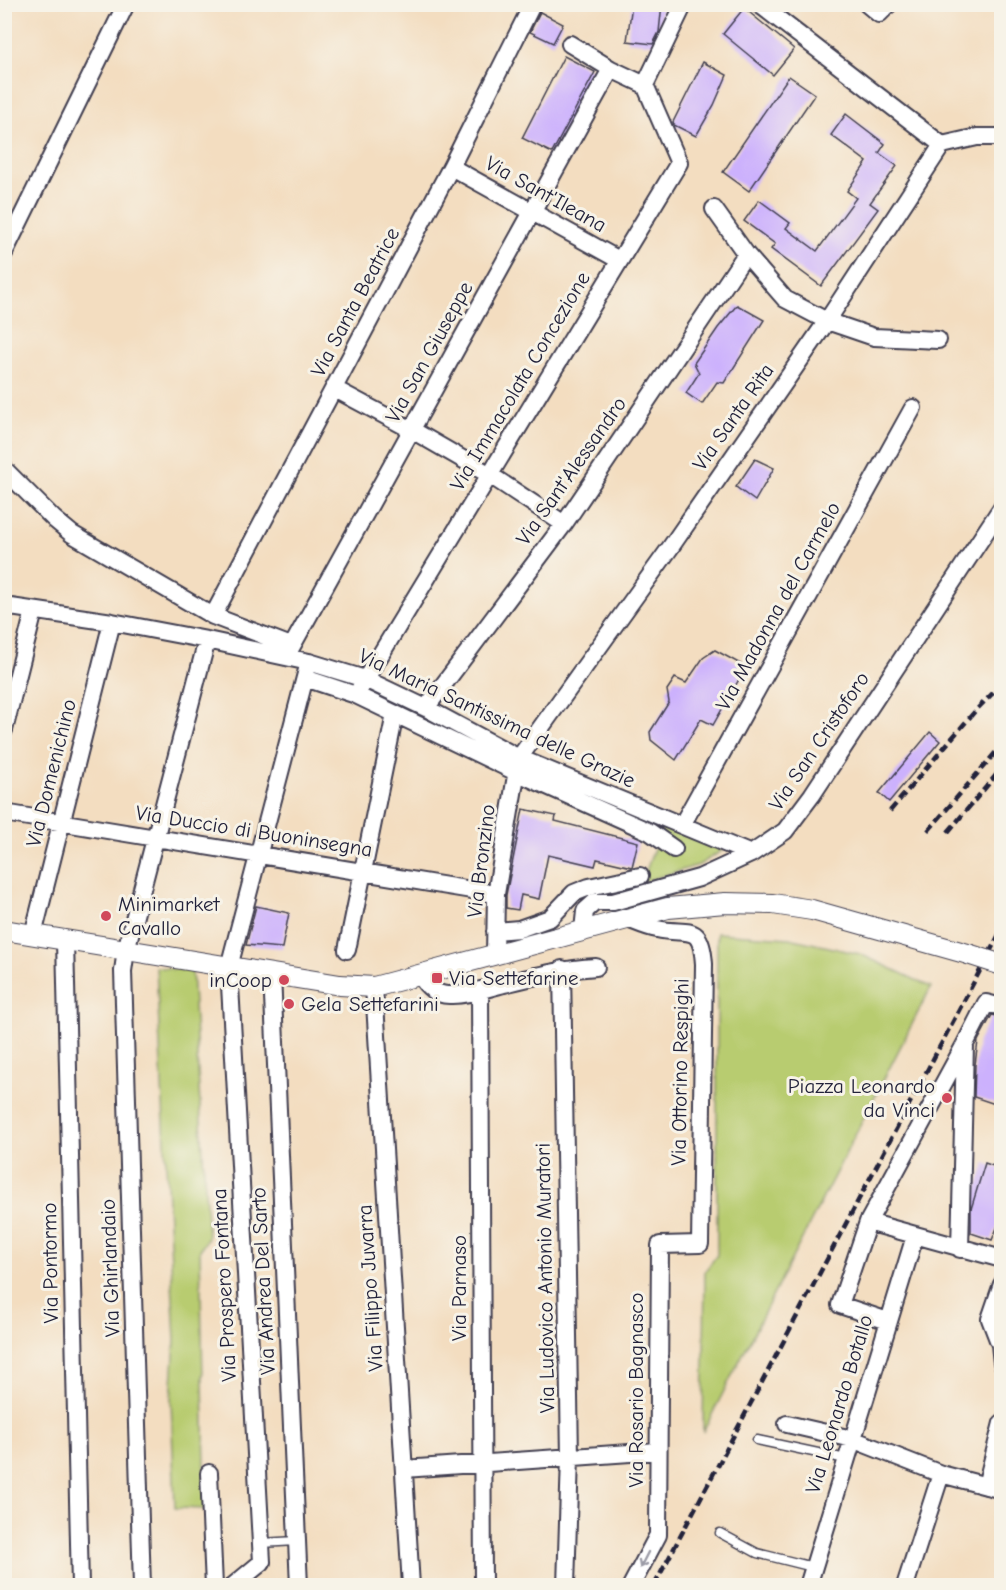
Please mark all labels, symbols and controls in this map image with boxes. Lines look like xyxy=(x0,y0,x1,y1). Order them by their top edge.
street label: Via Sant'Ileana xyxy=(481,151,611,237)
street label: Via Santa Beatrice xyxy=(306,223,404,381)
street label: Via Immacolata Concezione xyxy=(445,267,595,495)
street label: Via San Giuseppe xyxy=(380,277,478,427)
street label: Via Santa Rita xyxy=(687,359,779,475)
street label: Via Sant'Alessandro xyxy=(511,392,631,550)
street label: Via Madonna del Carmelo xyxy=(711,498,845,714)
street label: Via Maria Santissima delle Grazie xyxy=(355,643,639,793)
street label: Via San Cristoforo xyxy=(764,667,874,815)
street label: Via Domenichino xyxy=(21,697,81,849)
street label: Via Duccio di Buoninsegna xyxy=(134,800,374,862)
street label: Via Bronzino xyxy=(462,803,500,919)
place label: Minimarket Cavallo xyxy=(118,892,221,940)
marker: Minimarket Cavallo xyxy=(99,909,113,923)
place label: Via Settefarine xyxy=(449,966,578,990)
place label: inCoop xyxy=(209,968,272,992)
marker: Via Settefarine xyxy=(430,971,444,985)
marker: inCoop xyxy=(277,973,291,987)
street label: Via Ottorino Respighi xyxy=(666,978,694,1166)
place label: Gela Settefarini xyxy=(301,992,439,1016)
marker: Gela Settefarini xyxy=(282,997,296,1011)
place label: Piazza Leonardo da Vinci xyxy=(788,1074,935,1122)
marker: Piazza Leonardo da Vinci xyxy=(940,1091,954,1105)
street label: Via Ludovico Antonio Muratori xyxy=(531,1143,559,1413)
street label: Via Andrea Del Sarto xyxy=(246,1187,280,1375)
street label: Via Prospero Fontana xyxy=(207,1188,241,1382)
street label: Via Ghirlandaio xyxy=(96,1199,124,1337)
street label: Via Pontormo xyxy=(37,1202,63,1324)
street label: Via Filippo Juvarra xyxy=(352,1204,388,1372)
street label: Via Parnaso xyxy=(447,1235,471,1341)
street label: Via Rosario Bagnasco xyxy=(624,1292,648,1488)
street label: Via Leonardo Botallo xyxy=(800,1312,878,1496)
one-way arrow xyxy=(638,1551,650,1569)

